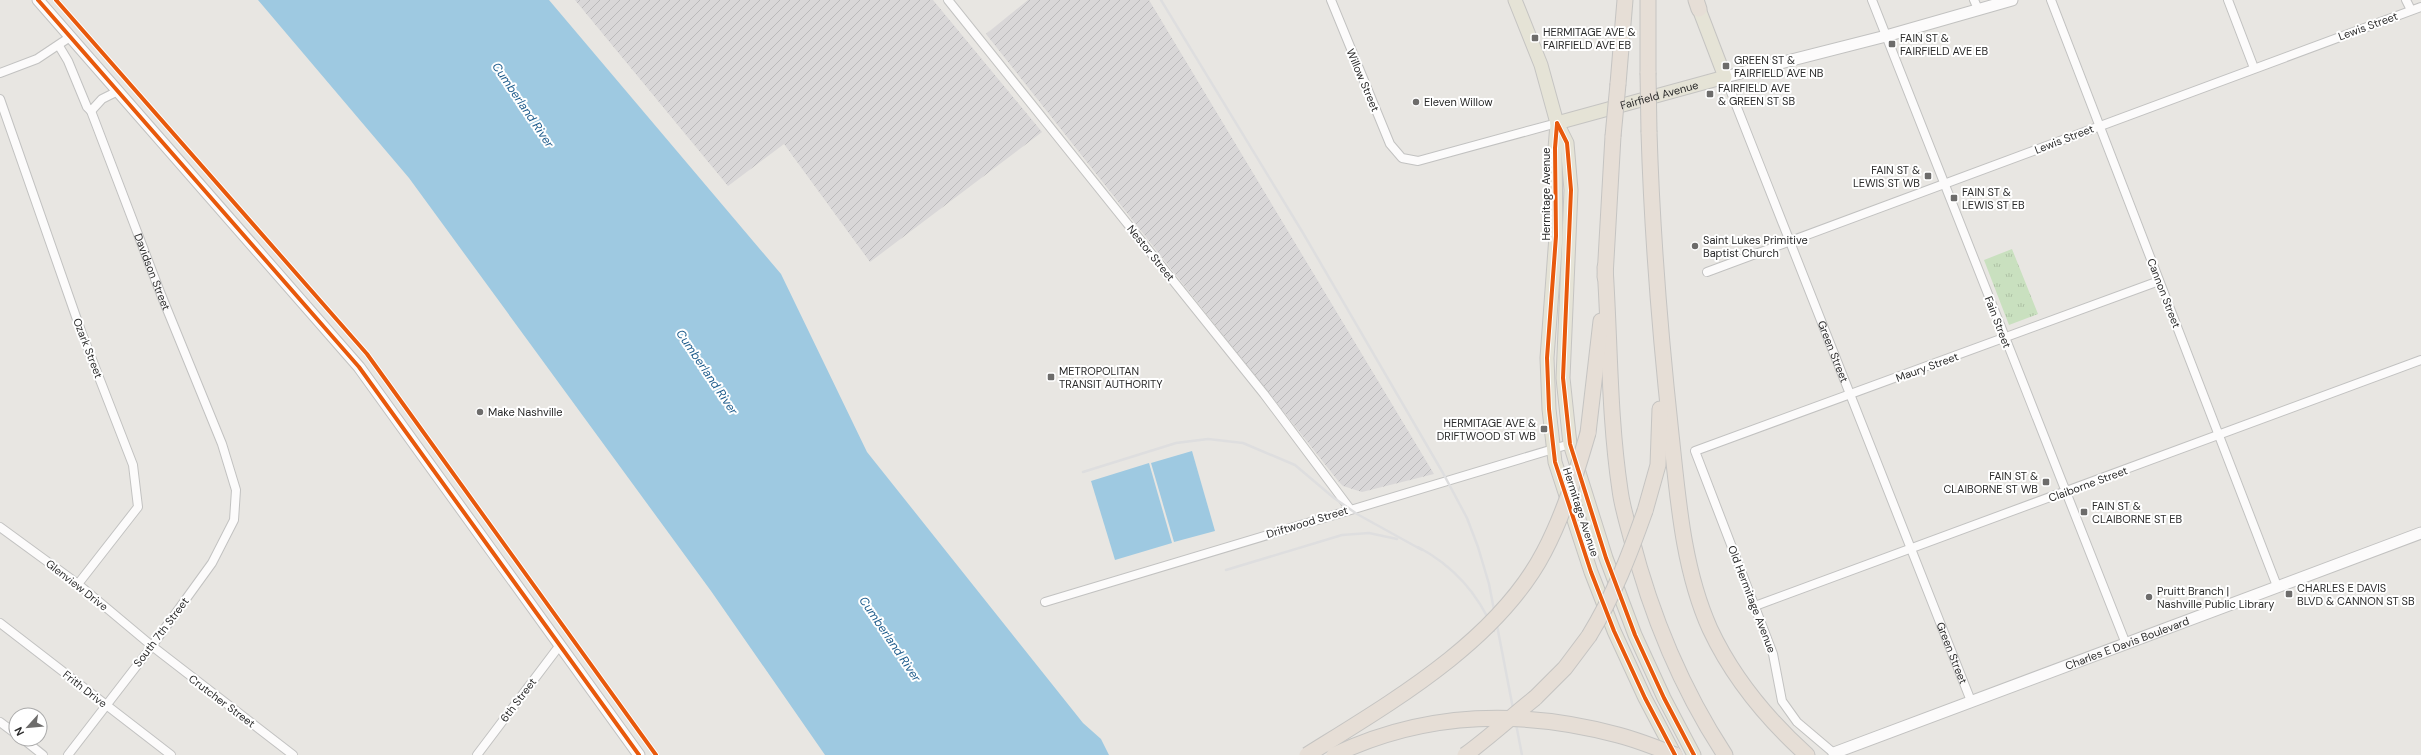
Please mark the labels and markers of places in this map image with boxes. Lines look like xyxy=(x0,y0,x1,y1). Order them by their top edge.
place label: HERMITAGE AVE & FAIRFIELD AVE EB xyxy=(1543,25,1636,52)
place label: FAIN ST & FAIRFIELD AVE EB xyxy=(1900,31,1988,58)
marker: HERMITAGE AVE & FAIRFIELD AVE EB xyxy=(1530,33,1540,43)
marker: FAIN ST & FAIRFIELD AVE EB xyxy=(1887,39,1897,49)
place label: GREEN ST & FAIRFIELD AVE NB xyxy=(1734,53,1824,80)
marker: GREEN ST & FAIRFIELD AVE NB xyxy=(1721,61,1731,71)
place label: FAIRFIELD AVE & GREEN ST SB xyxy=(1718,81,1795,108)
marker: FAIRFIELD AVE & GREEN ST SB xyxy=(1705,89,1715,99)
place label: Eleven Willow xyxy=(1424,95,1493,109)
marker: Eleven Willow xyxy=(1411,97,1421,107)
place label: FAIN ST & LEWIS ST WB xyxy=(1853,163,1920,190)
marker: FAIN ST & LEWIS ST WB xyxy=(1923,171,1933,181)
place label: FAIN ST & LEWIS ST EB xyxy=(1962,185,2025,212)
marker: FAIN ST & LEWIS ST EB xyxy=(1949,193,1959,203)
place label: Saint Lukes Primitive Baptist Church xyxy=(1703,233,1808,260)
marker: Saint Lukes Primitive Baptist Church xyxy=(1690,241,1700,251)
place label: METROPOLITAN TRANSIT AUTHORITY xyxy=(1059,364,1163,391)
marker: METROPOLITAN TRANSIT AUTHORITY xyxy=(1046,372,1056,382)
place label: Make Nashville xyxy=(488,405,562,419)
marker: Make Nashville xyxy=(475,407,485,417)
place label: HERMITAGE AVE & DRIFTWOOD ST WB xyxy=(1437,416,1536,443)
marker: HERMITAGE AVE & DRIFTWOOD ST WB xyxy=(1539,424,1549,434)
place label: FAIN ST & CLAIBORNE ST WB xyxy=(1943,469,2038,496)
marker: FAIN ST & CLAIBORNE ST WB xyxy=(2041,477,2051,487)
place label: FAIN ST & CLAIBORNE ST EB xyxy=(2092,499,2182,526)
marker: FAIN ST & CLAIBORNE ST EB xyxy=(2079,507,2089,517)
place label: CHARLES E DAVIS BLVD & CANNON ST SB xyxy=(2297,581,2415,608)
place label: Pruitt Branch | Nashville Public Library xyxy=(2157,584,2274,611)
marker: CHARLES E DAVIS BLVD & CANNON ST SB xyxy=(2284,589,2294,599)
marker: Pruitt Branch | Nashville Public Library xyxy=(2144,592,2154,602)

